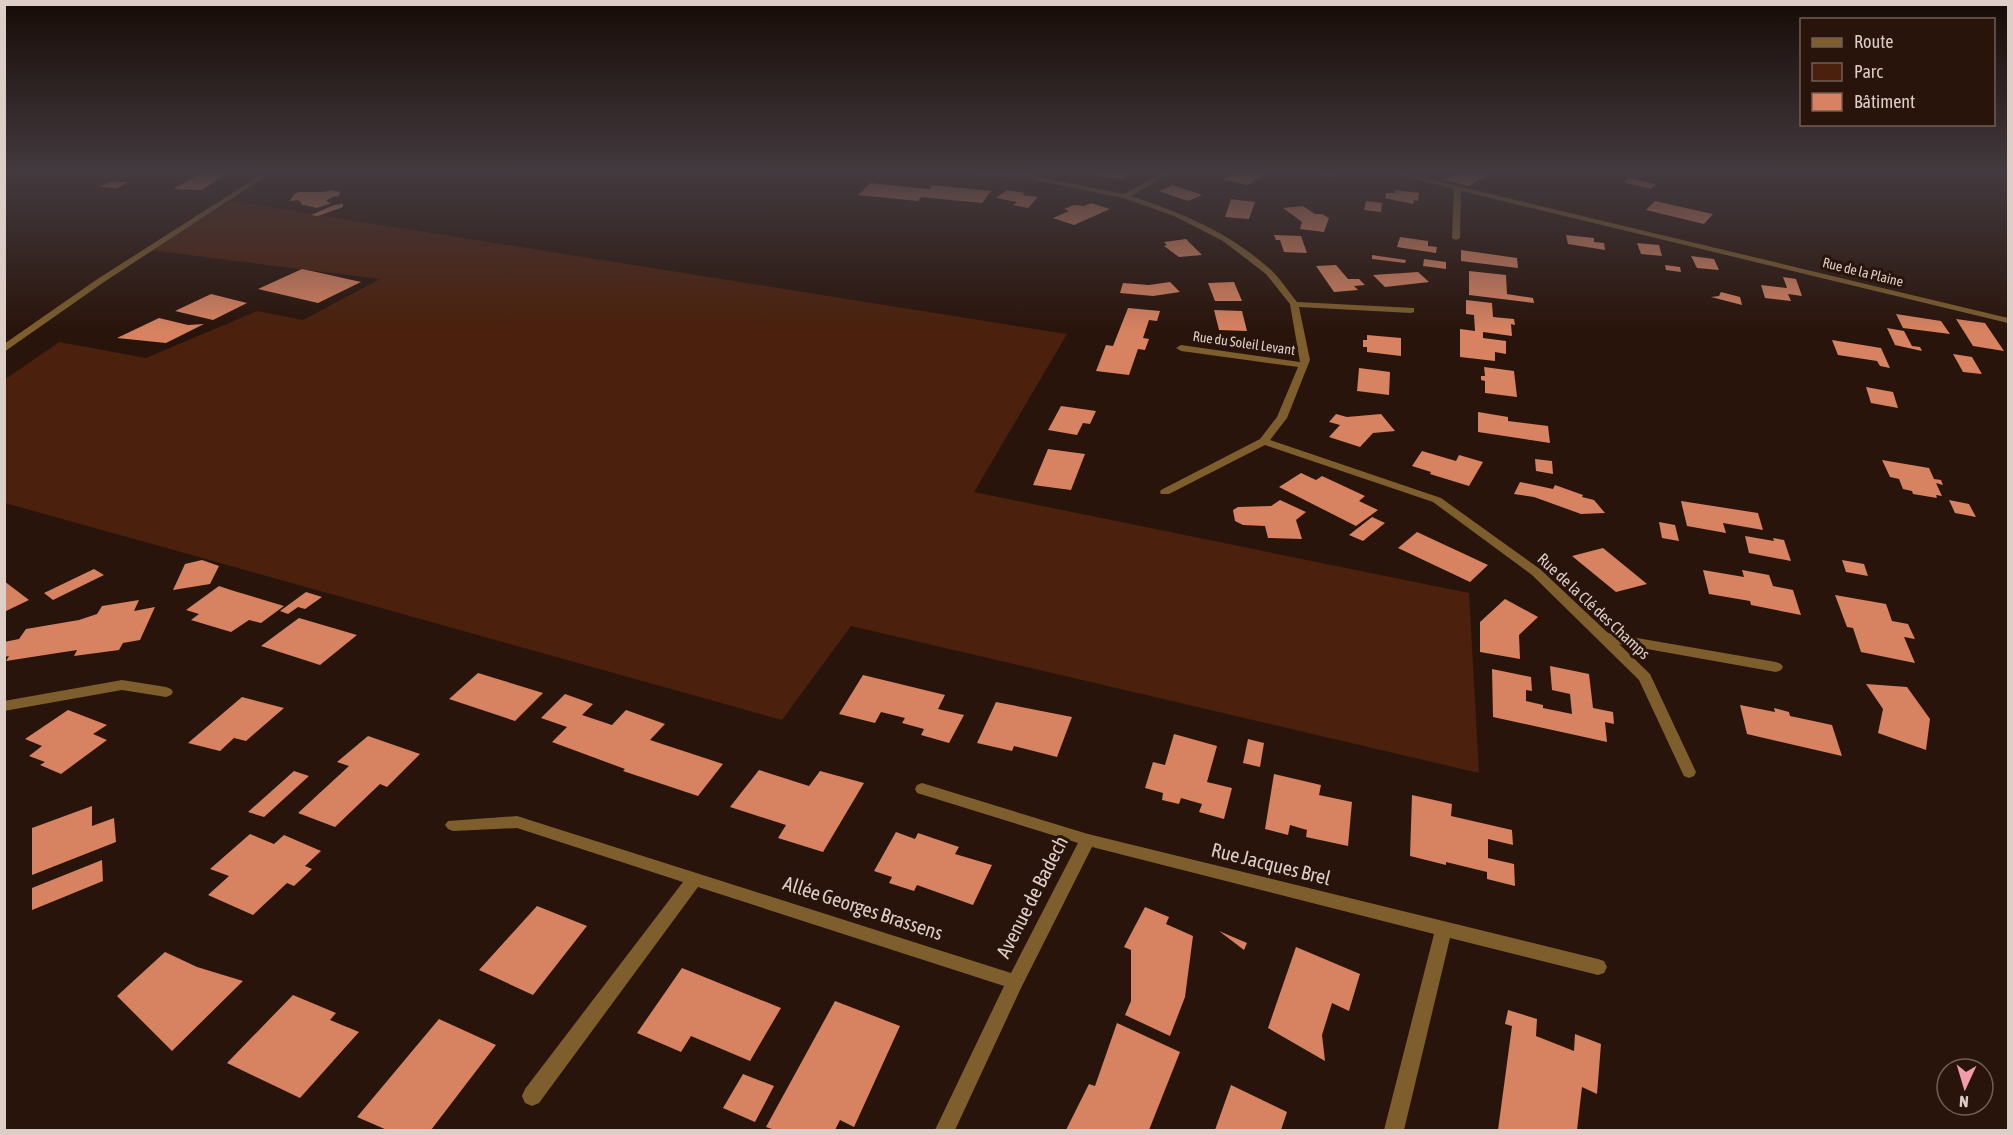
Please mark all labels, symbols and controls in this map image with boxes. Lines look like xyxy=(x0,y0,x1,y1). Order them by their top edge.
legend xyxy=(1800,18,1995,126)
text: Route xyxy=(1854,31,1893,52)
text: Parc xyxy=(1854,61,1883,82)
text: Bâtiment xyxy=(1854,91,1915,112)
street label: Rue de la Plaine xyxy=(1821,254,1905,290)
street label: Rue du Soleil Levant xyxy=(1192,328,1296,358)
street label: Rue de la Clé des Champs xyxy=(1534,549,1654,664)
street label: Avenue de Badech xyxy=(991,832,1072,962)
street label: Rue Jacques Brel xyxy=(1209,838,1334,890)
street label: Allée Georges Brassens xyxy=(780,871,946,944)
north arrow xyxy=(1935,1057,1995,1117)
text: N xyxy=(1959,1093,1969,1111)

